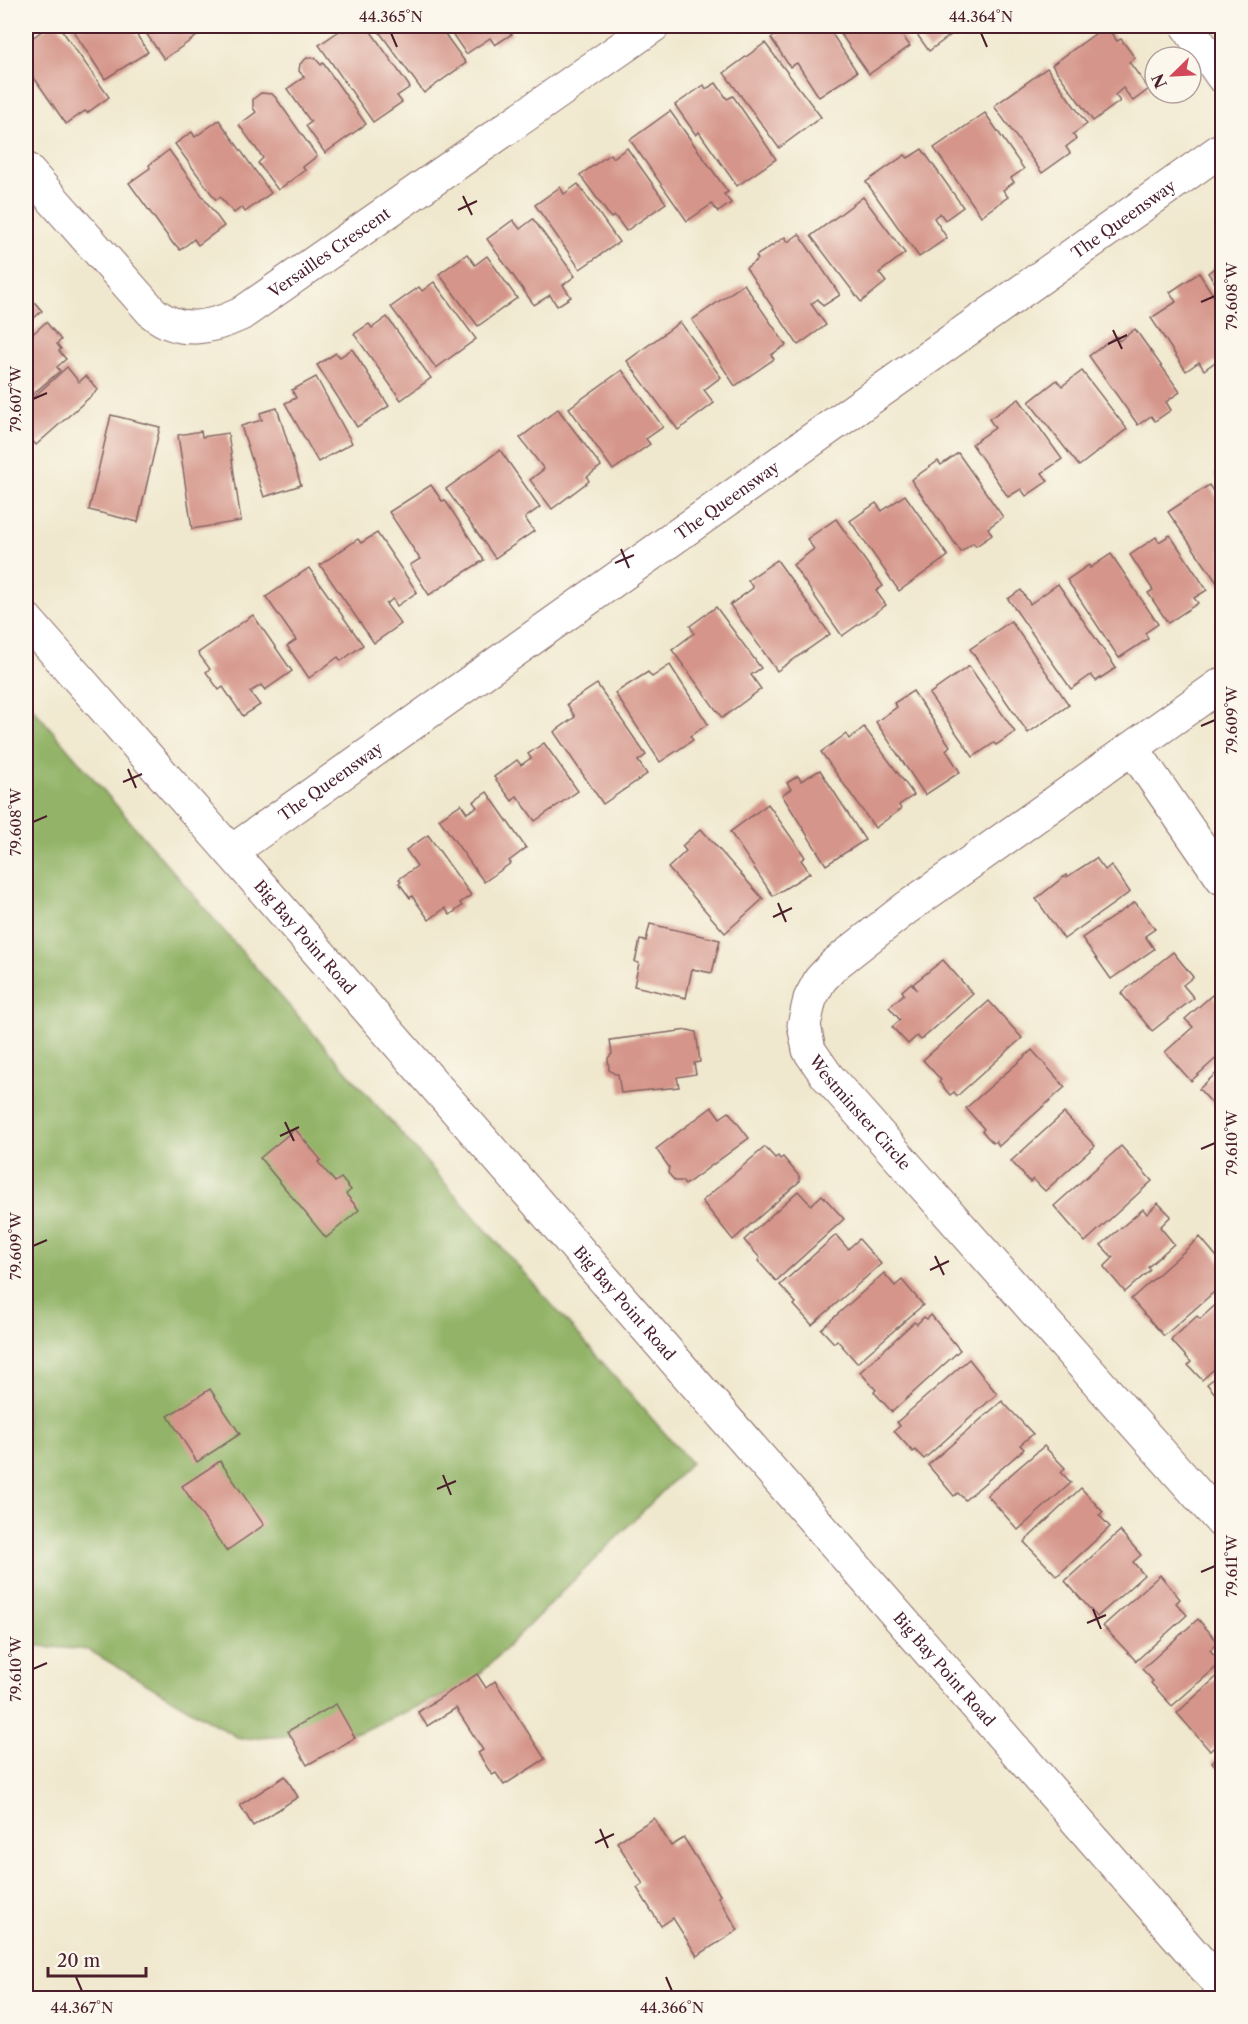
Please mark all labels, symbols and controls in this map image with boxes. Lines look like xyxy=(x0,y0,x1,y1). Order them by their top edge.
text: 44.365°N xyxy=(359,7,423,26)
text: 44.364°N xyxy=(949,7,1013,26)
north arrow xyxy=(1143,45,1203,105)
text: N xyxy=(1147,71,1171,92)
street label: The Queensway xyxy=(1067,175,1180,263)
street label: Versailles Crescent xyxy=(264,203,394,302)
text: 79.608°W xyxy=(1222,261,1241,330)
text: 79.607°W xyxy=(6,365,25,432)
street label: The Queensway xyxy=(671,456,784,544)
text: 79.609°W xyxy=(1222,685,1241,754)
street label: The Queensway xyxy=(275,737,387,825)
text: 79.608°W xyxy=(6,787,25,856)
street label: Big Bay Point Road xyxy=(250,876,360,998)
street label: Westminster Circle xyxy=(805,1050,915,1174)
text: 79.610°W xyxy=(1222,1110,1241,1176)
text: 79.609°W xyxy=(6,1211,25,1280)
street label: Big Bay Point Road xyxy=(570,1242,680,1364)
text: 79.611°W xyxy=(1222,1534,1241,1597)
street label: Big Bay Point Road xyxy=(889,1608,1000,1730)
text: 79.610°W xyxy=(6,1636,25,1702)
scale bar xyxy=(48,1940,146,1978)
text: 20 m xyxy=(57,1950,101,1972)
text: 44.367°N xyxy=(51,1998,113,2017)
text: 44.366°N xyxy=(640,1998,704,2017)

